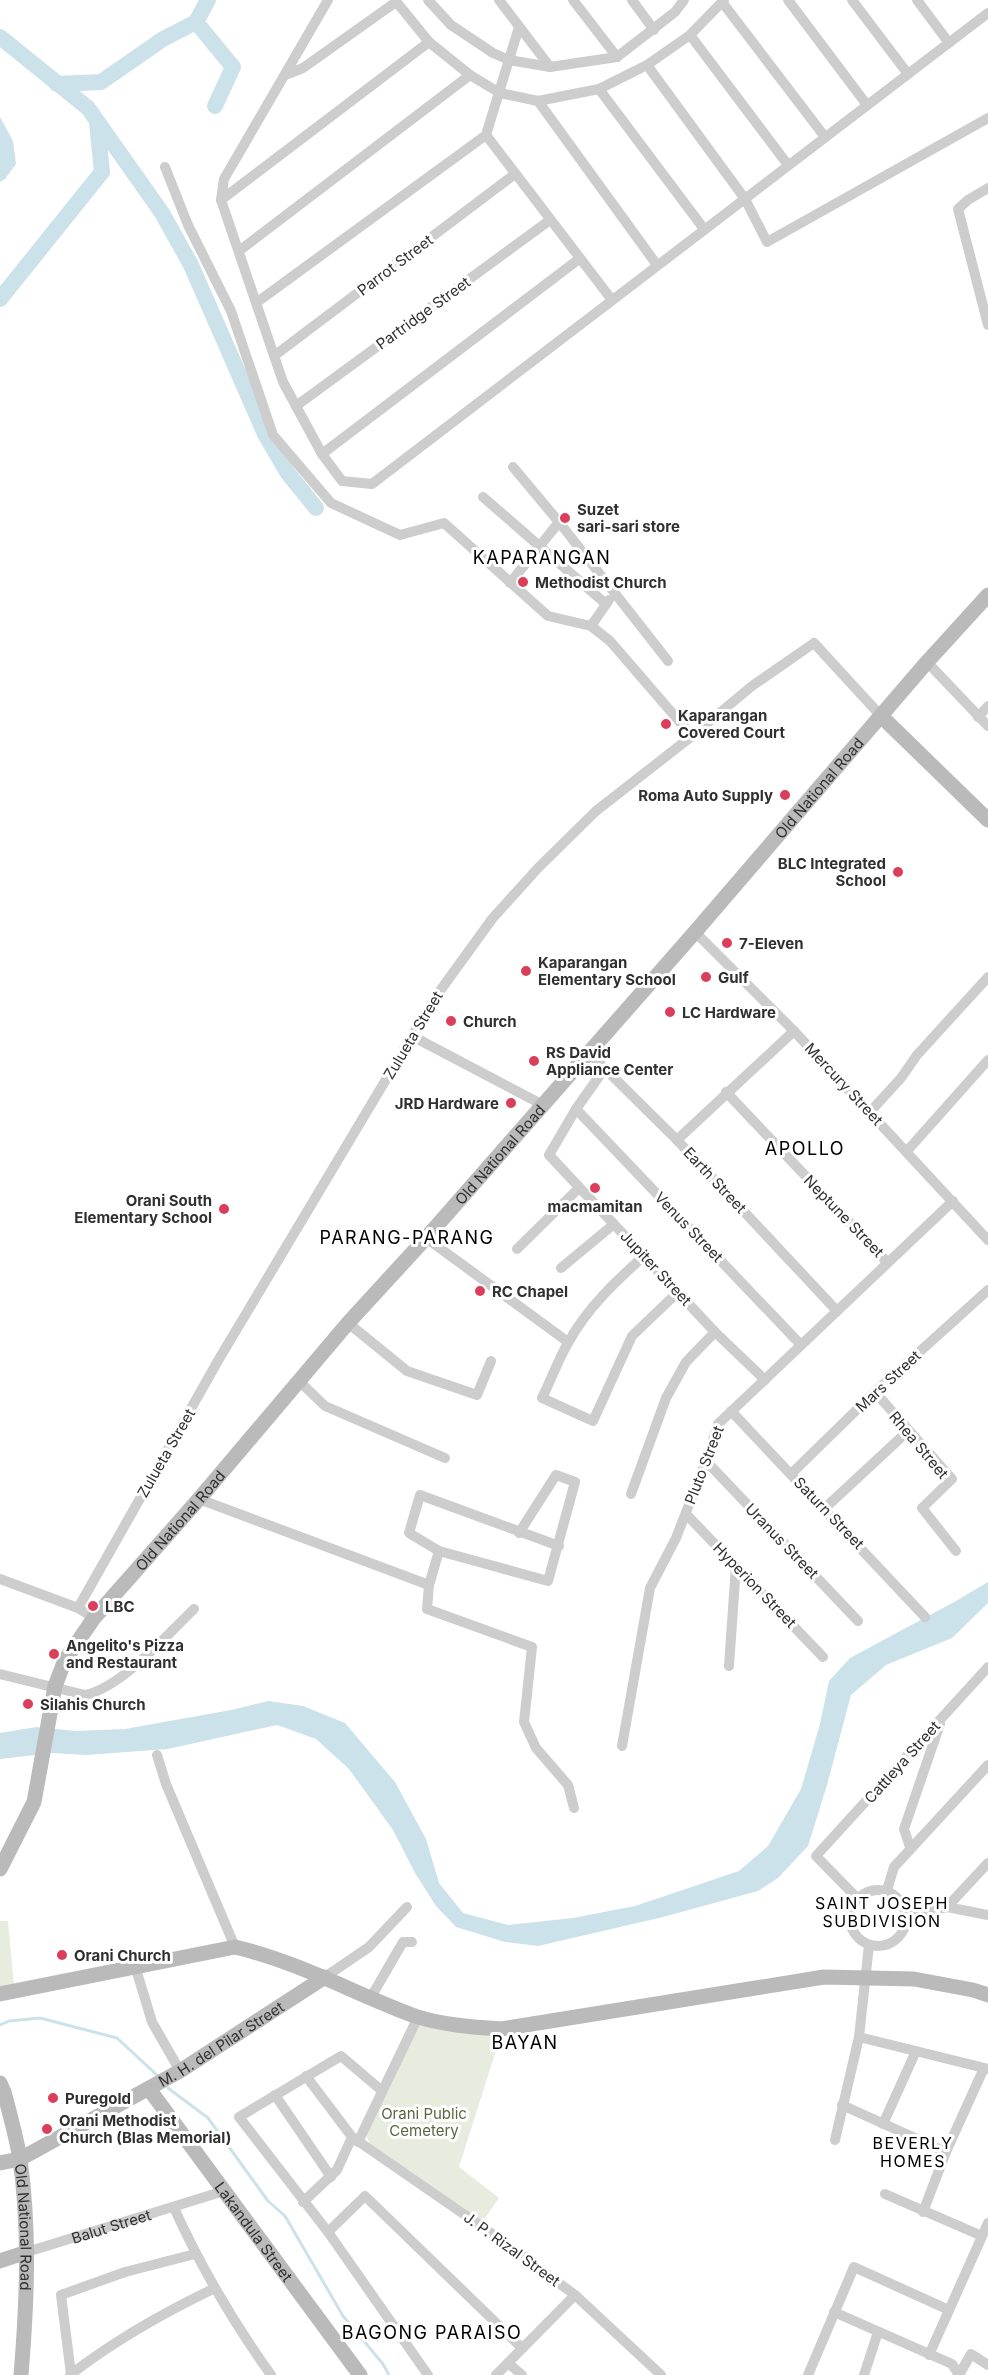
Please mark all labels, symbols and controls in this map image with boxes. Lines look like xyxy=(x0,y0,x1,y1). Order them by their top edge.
street label: Parrot Street xyxy=(353,230,437,300)
street label: Partridge Street xyxy=(372,272,474,354)
place label: Suzet sari-sari store xyxy=(577,500,680,536)
marker: Suzet sari-sari store xyxy=(558,511,572,525)
district label: KAPARANGAN xyxy=(473,547,611,568)
place label: Methodist Church xyxy=(535,573,667,592)
marker: Methodist Church xyxy=(516,575,530,589)
place label: Kaparangan Covered Court xyxy=(678,706,785,742)
marker: Kaparangan Covered Court xyxy=(659,717,673,731)
street label: Old National Road xyxy=(770,733,867,842)
place label: Roma Auto Supply xyxy=(638,786,773,805)
marker: Roma Auto Supply xyxy=(778,788,792,802)
place label: BLC Integrated School xyxy=(778,854,886,890)
marker: BLC Integrated School xyxy=(891,865,905,879)
place label: 7-Eleven xyxy=(739,934,804,953)
marker: 7-Eleven xyxy=(720,936,734,950)
place label: Kaparangan Elementary School xyxy=(538,953,676,989)
marker: Kaparangan Elementary School xyxy=(519,964,533,978)
place label: Gulf xyxy=(718,968,749,987)
marker: Gulf xyxy=(699,970,713,984)
street label: Zulueta Street xyxy=(379,987,447,1083)
place label: LC Hardware xyxy=(682,1003,776,1022)
marker: LC Hardware xyxy=(663,1005,677,1019)
place label: Church xyxy=(463,1012,517,1031)
marker: Church xyxy=(444,1014,458,1028)
street label: Mercury Street xyxy=(801,1039,887,1129)
place label: RS David Appliance Center xyxy=(546,1043,673,1079)
marker: RS David Appliance Center xyxy=(527,1054,541,1068)
place label: JRD Hardware xyxy=(395,1094,499,1113)
marker: JRD Hardware xyxy=(504,1096,518,1110)
street label: Old National Road xyxy=(450,1100,549,1208)
district label: APOLLO xyxy=(765,1138,845,1159)
street label: Earth Street xyxy=(680,1143,751,1217)
street label: Neptune Street xyxy=(800,1171,888,1261)
marker: macmamitan xyxy=(588,1181,602,1195)
street label: Venus Street xyxy=(651,1188,727,1266)
place label: Orani South Elementary School xyxy=(74,1191,212,1227)
place label: macmamitan xyxy=(548,1197,643,1216)
marker: Orani South Elementary School xyxy=(217,1202,231,1216)
street label: Jupiter Street xyxy=(616,1226,696,1310)
district label: PARANG-PARANG xyxy=(320,1227,494,1248)
place label: RC Chapel xyxy=(492,1282,568,1301)
marker: RC Chapel xyxy=(473,1284,487,1298)
street label: Mars Street xyxy=(852,1346,925,1416)
street label: Zulueta Street xyxy=(133,1405,199,1501)
street label: Rhea Street xyxy=(885,1407,953,1483)
street label: Pluto Street xyxy=(680,1423,728,1507)
street label: Old National Road xyxy=(131,1466,229,1574)
street label: Saturn Street xyxy=(790,1473,868,1553)
street label: Uranus Street xyxy=(741,1499,823,1583)
street label: Hyperion Street xyxy=(709,1538,801,1632)
place label: LBC xyxy=(105,1597,135,1616)
marker: LBC xyxy=(86,1599,100,1613)
place label: Angelito's Pizza and Restaurant xyxy=(66,1636,184,1672)
marker: Angelito's Pizza and Restaurant xyxy=(47,1647,61,1661)
place label: Silahis Church xyxy=(40,1695,146,1714)
marker: Silahis Church xyxy=(21,1697,35,1711)
street label: Cattleya Street xyxy=(860,1717,944,1807)
district label: SAINT JOSEPH SUBDIVISION xyxy=(815,1893,949,1931)
place label: Orani Church xyxy=(74,1946,171,1965)
marker: Orani Church xyxy=(55,1948,69,1962)
street label: M. H. del Pilar Street xyxy=(155,1997,287,2091)
district label: BAYAN xyxy=(491,2032,559,2053)
place label: Puregold xyxy=(65,2089,131,2108)
marker: Puregold xyxy=(46,2091,60,2105)
park label: Orani Public Cemetery xyxy=(381,2104,467,2140)
place label: Orani Methodist Church (Blas Memorial) xyxy=(59,2111,231,2147)
marker: Orani Methodist Church (Blas Memorial) xyxy=(40,2122,54,2136)
district label: BEVERLY HOMES xyxy=(873,2133,953,2171)
street label: Old National Road xyxy=(11,2162,36,2291)
street label: Lakandula Street xyxy=(211,2178,297,2285)
street label: Balut Street xyxy=(69,2205,153,2247)
street label: J. P. Rizal Street xyxy=(460,2208,564,2290)
district label: BAGONG PARAISO xyxy=(342,2322,522,2343)

